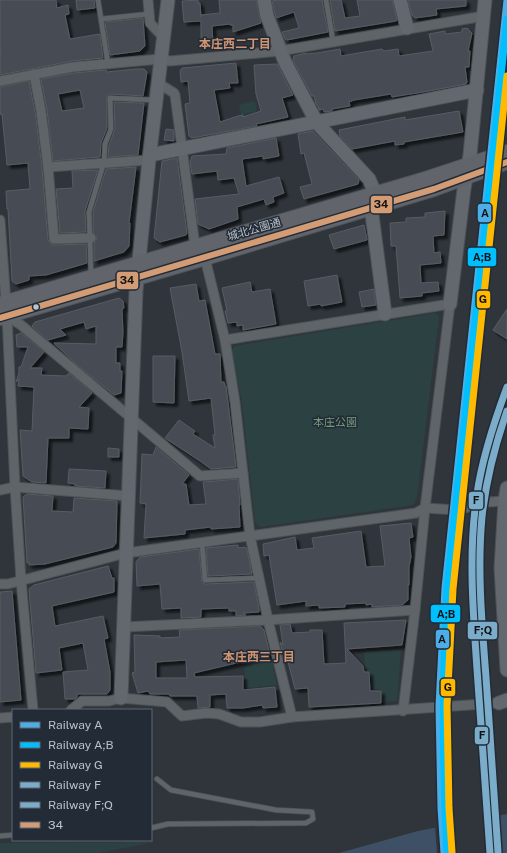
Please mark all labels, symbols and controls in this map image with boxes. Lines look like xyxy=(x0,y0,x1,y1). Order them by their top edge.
district label: 本庄西二丁目 xyxy=(199,37,271,51)
line badge: 34 xyxy=(370,195,393,214)
text: 34 xyxy=(374,198,388,210)
line badge: A xyxy=(477,203,492,223)
text: A xyxy=(481,207,489,219)
street label: 城北公園通 xyxy=(226,216,282,242)
line badge: A;B xyxy=(467,247,497,267)
text: A;B xyxy=(473,251,492,263)
line badge: 34 xyxy=(116,271,139,290)
text: 34 xyxy=(120,274,134,286)
line badge: G xyxy=(476,290,491,309)
text: G xyxy=(479,293,487,305)
unlabelled marker xyxy=(31,302,41,312)
park label: 本庄公園 xyxy=(313,416,357,428)
line badge: F xyxy=(468,491,484,510)
text: F xyxy=(473,494,480,506)
line badge: A;B xyxy=(430,604,461,623)
text: A;B xyxy=(437,608,456,620)
line badge: F;Q xyxy=(467,621,498,640)
text: F;Q xyxy=(474,624,492,636)
line badge: A xyxy=(435,629,450,649)
text: A xyxy=(438,633,446,645)
district label: 本庄西三丁目 xyxy=(223,650,295,664)
line badge: G xyxy=(440,678,456,697)
text: G xyxy=(444,681,452,693)
legend xyxy=(12,709,152,841)
text: Railway A xyxy=(48,718,103,732)
line badge: F xyxy=(474,726,489,745)
text: F xyxy=(479,729,486,741)
text: Railway A;B xyxy=(48,738,113,752)
text: Railway G xyxy=(48,758,103,772)
text: Railway F xyxy=(48,778,101,792)
text: Railway F;Q xyxy=(48,798,113,812)
text: 34 xyxy=(48,818,64,832)

